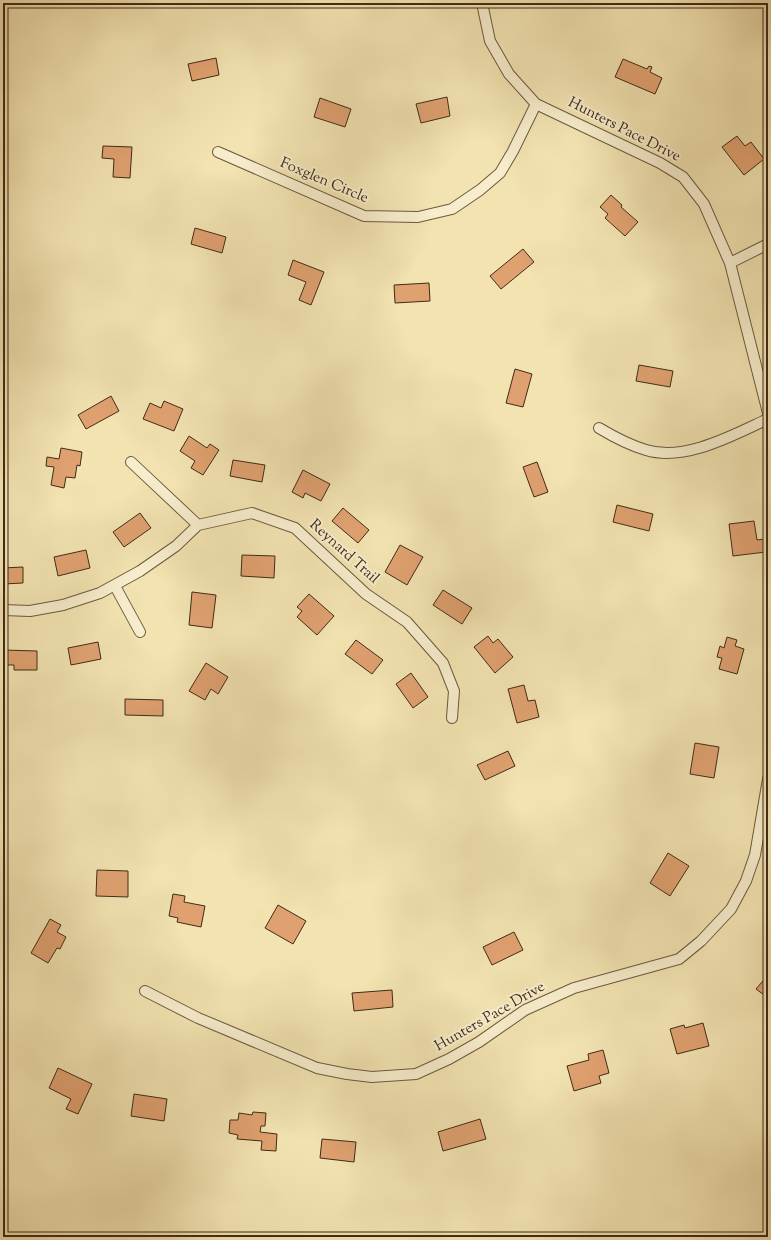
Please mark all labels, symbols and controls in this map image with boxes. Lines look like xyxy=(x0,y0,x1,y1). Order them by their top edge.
street label: Hunters Pace Drive xyxy=(564,92,684,168)
street label: Foxglen Circle xyxy=(277,153,371,209)
street label: Reynard Trail xyxy=(304,515,384,589)
street label: Hunters Pace Drive xyxy=(431,977,549,1057)

